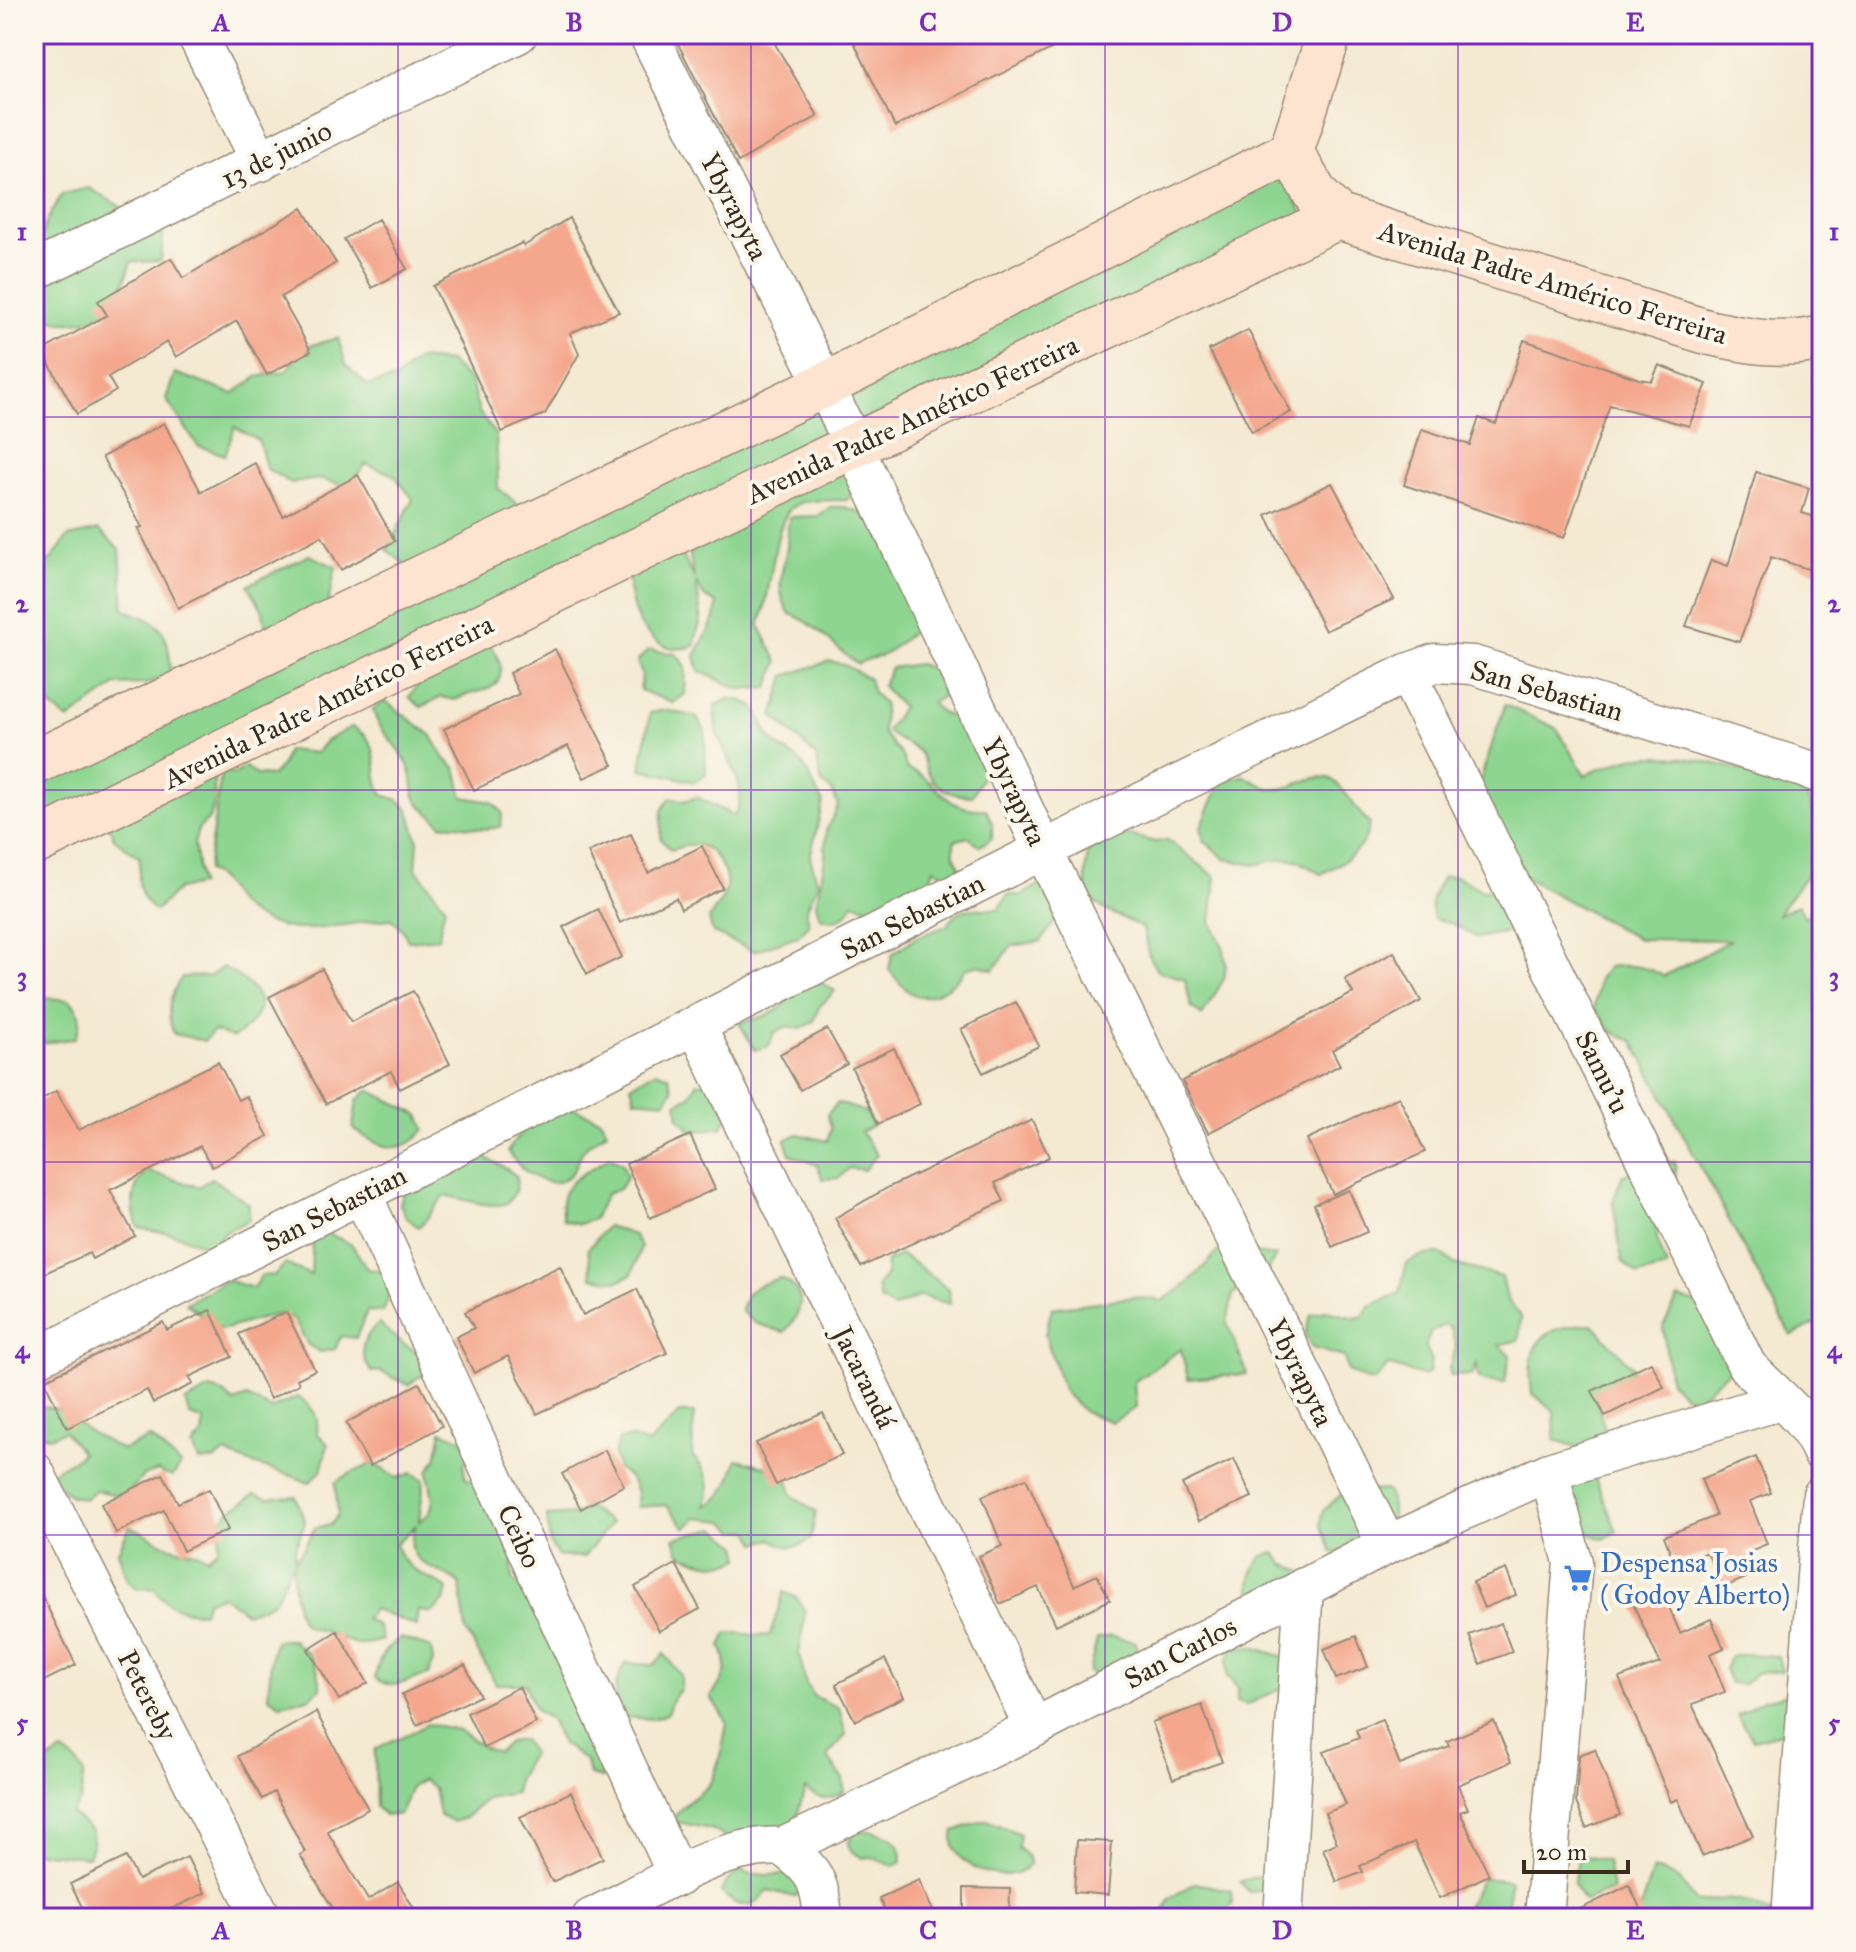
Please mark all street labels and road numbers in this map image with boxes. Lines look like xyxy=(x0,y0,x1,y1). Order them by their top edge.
street label: 13 de junio xyxy=(215,113,337,196)
street label: Ybyrapyta xyxy=(693,147,777,266)
street label: Avenida Padre Américo Ferreira xyxy=(1373,212,1731,352)
street label: Avenida Padre Américo Ferreira xyxy=(740,327,1084,512)
street label: Avenida Padre Américo Ferreira xyxy=(157,606,499,797)
street label: San Sebastian xyxy=(1467,652,1627,729)
street label: Ybyrapyta xyxy=(974,731,1055,851)
street label: San Sebastian xyxy=(834,865,990,968)
street label: Samu'u xyxy=(1568,1025,1638,1120)
street label: San Sebastian xyxy=(256,1157,412,1260)
street label: Ybyrapyta xyxy=(1259,1312,1342,1432)
street label: Jacarandá xyxy=(824,1318,904,1434)
street label: Ceibo xyxy=(490,1499,549,1574)
street label: San Carlos xyxy=(1118,1608,1242,1697)
street label: Petereby xyxy=(110,1644,186,1747)

